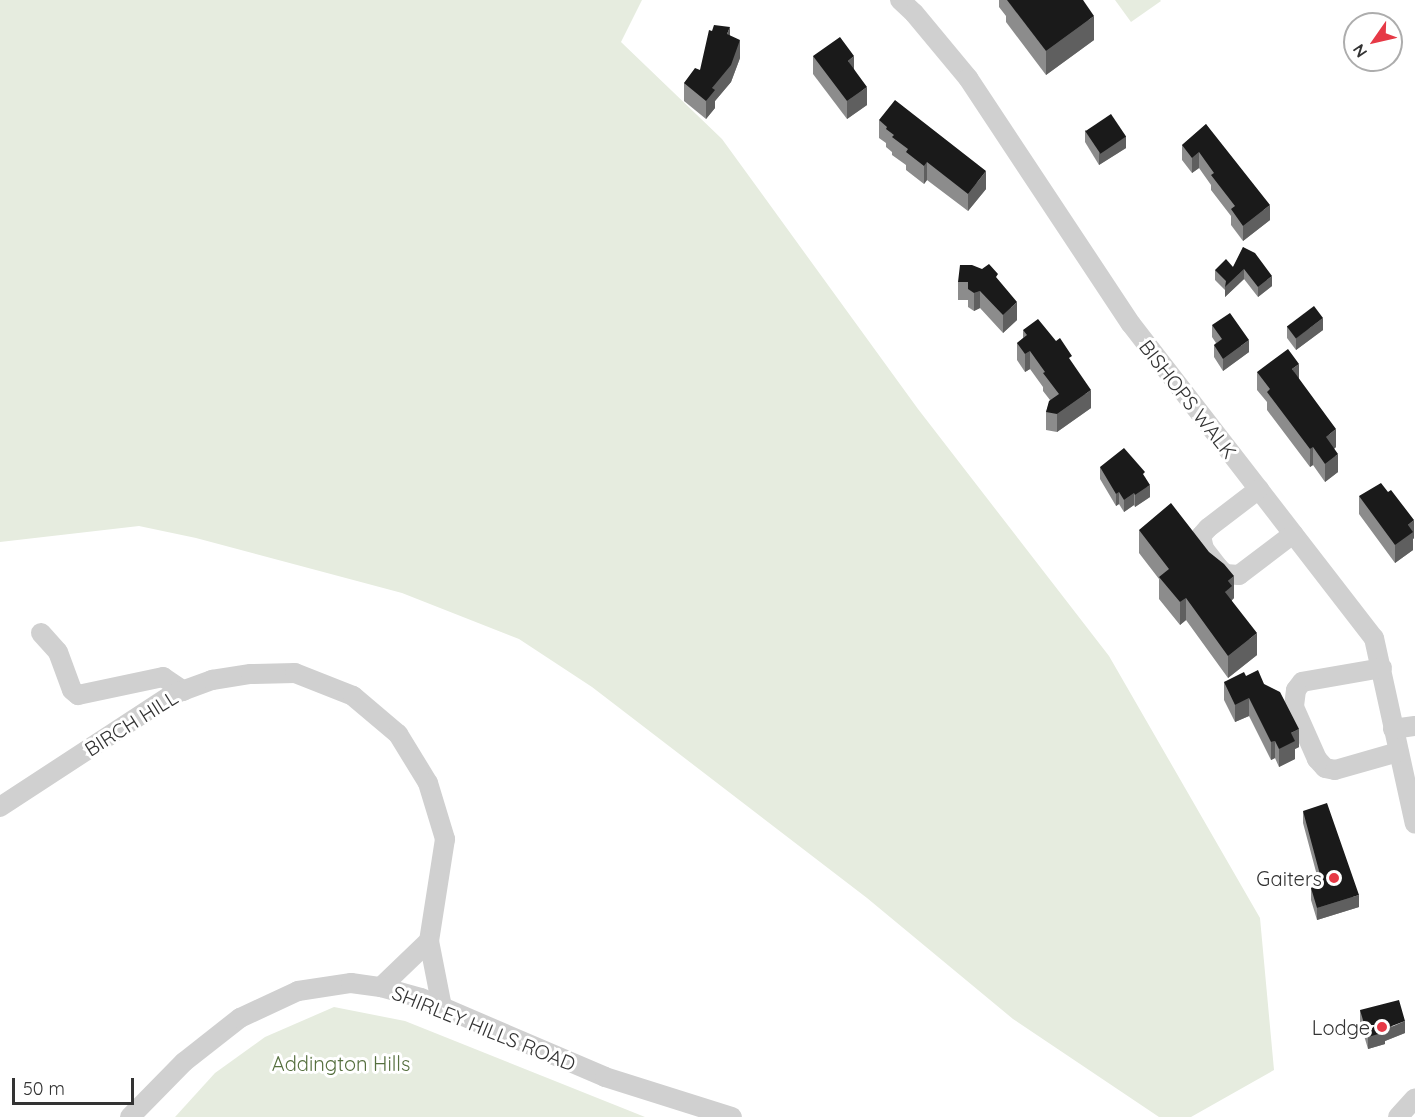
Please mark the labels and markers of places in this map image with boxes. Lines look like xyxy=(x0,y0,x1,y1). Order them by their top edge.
place label: Gaiters xyxy=(1256,866,1322,890)
marker: Gaiters xyxy=(1327,871,1341,885)
place label: Lodge xyxy=(1312,1015,1370,1039)
marker: Lodge xyxy=(1375,1020,1389,1034)

